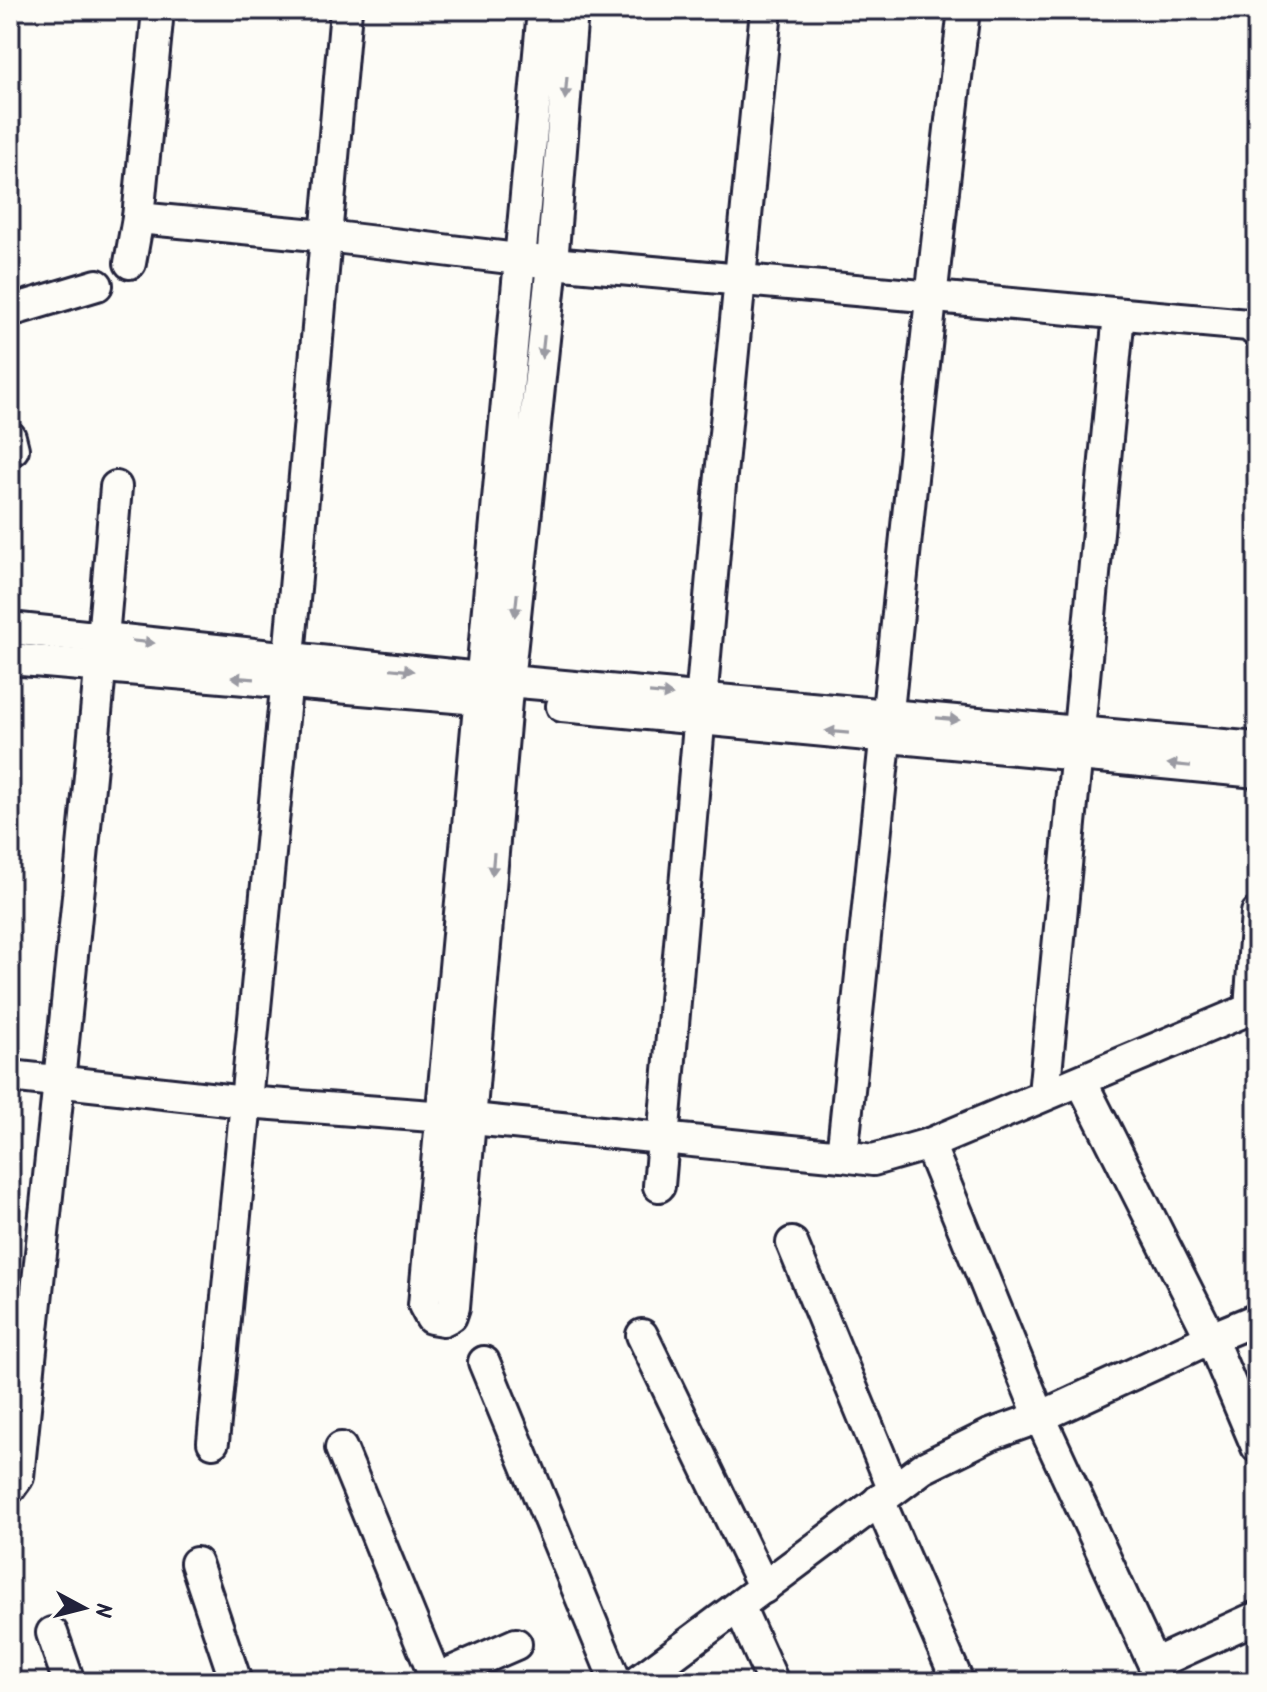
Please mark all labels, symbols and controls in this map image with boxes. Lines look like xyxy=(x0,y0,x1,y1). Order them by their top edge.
one-way arrow xyxy=(559,76,572,101)
one-way arrow xyxy=(536,335,549,360)
one-way arrow xyxy=(509,593,522,618)
one-way arrow xyxy=(131,636,156,649)
one-way arrow xyxy=(390,663,415,676)
one-way arrow xyxy=(230,671,255,684)
one-way arrow xyxy=(649,688,674,701)
one-way arrow xyxy=(935,713,960,726)
one-way arrow xyxy=(824,726,849,739)
one-way arrow xyxy=(1166,758,1191,771)
one-way arrow xyxy=(486,852,499,877)
north arrow xyxy=(44,1568,124,1648)
text: N xyxy=(83,1601,120,1619)

